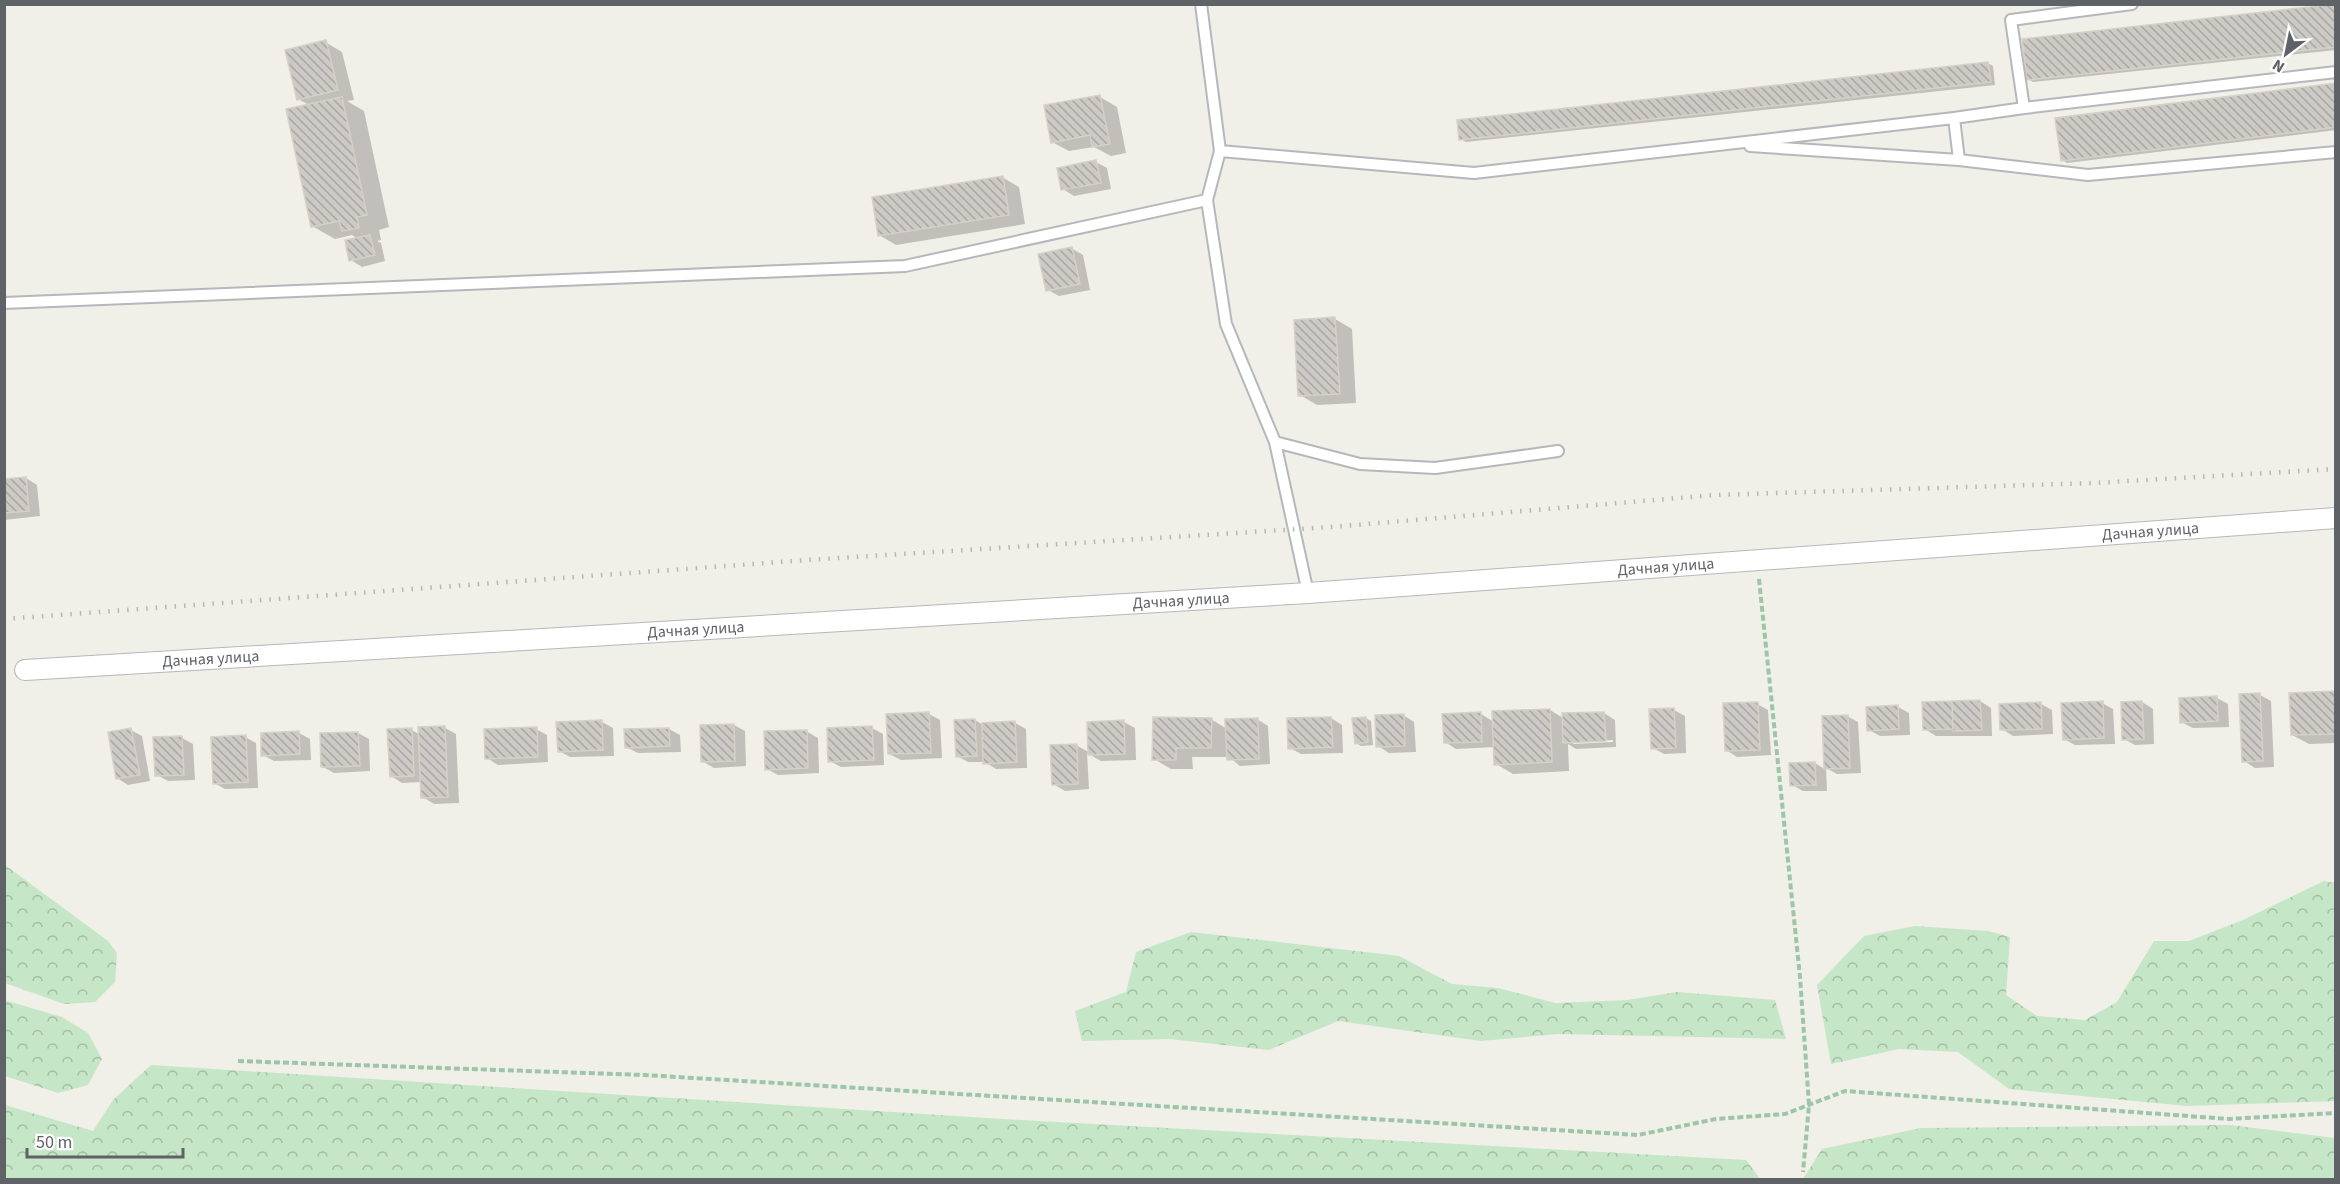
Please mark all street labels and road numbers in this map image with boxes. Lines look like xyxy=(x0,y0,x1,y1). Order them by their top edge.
street label: Дачная улица xyxy=(2101,517,2200,546)
street label: Дачная улица xyxy=(1617,552,1715,581)
street label: Дачная улица xyxy=(1132,587,1230,615)
street label: Дачная улица xyxy=(647,616,745,644)
street label: Дачная улица xyxy=(162,645,260,673)

